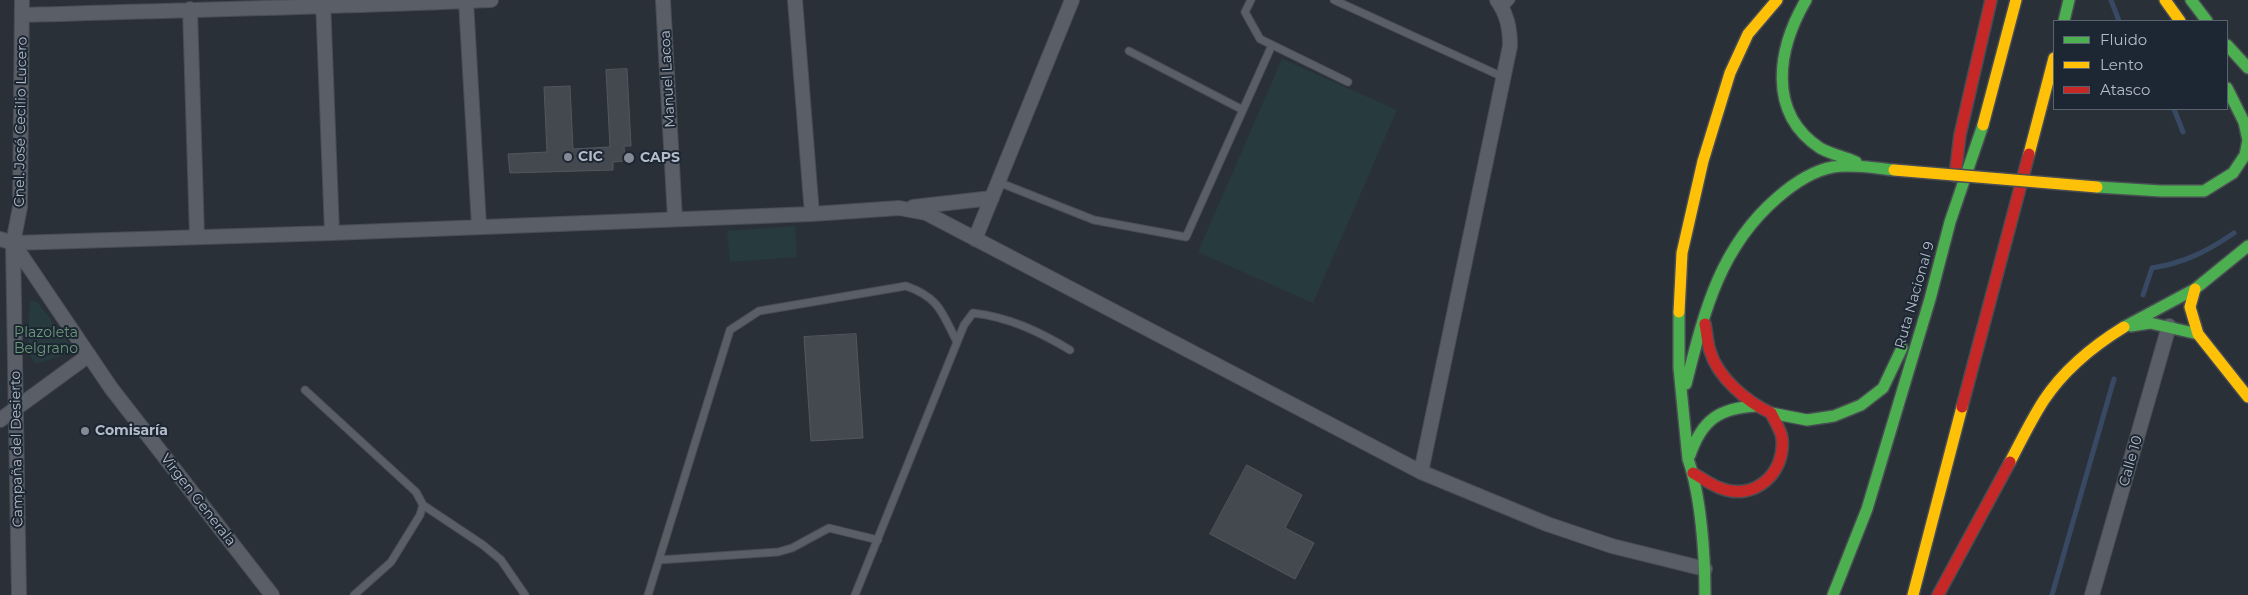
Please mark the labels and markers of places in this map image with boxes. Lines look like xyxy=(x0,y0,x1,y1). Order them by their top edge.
place label: CIC xyxy=(578,149,603,165)
place label: CAPS xyxy=(640,150,680,166)
marker: CIC xyxy=(562,151,574,163)
marker: CAPS xyxy=(622,151,636,165)
place label: Comisaría xyxy=(95,423,168,439)
marker: Comisaría xyxy=(79,425,91,437)

